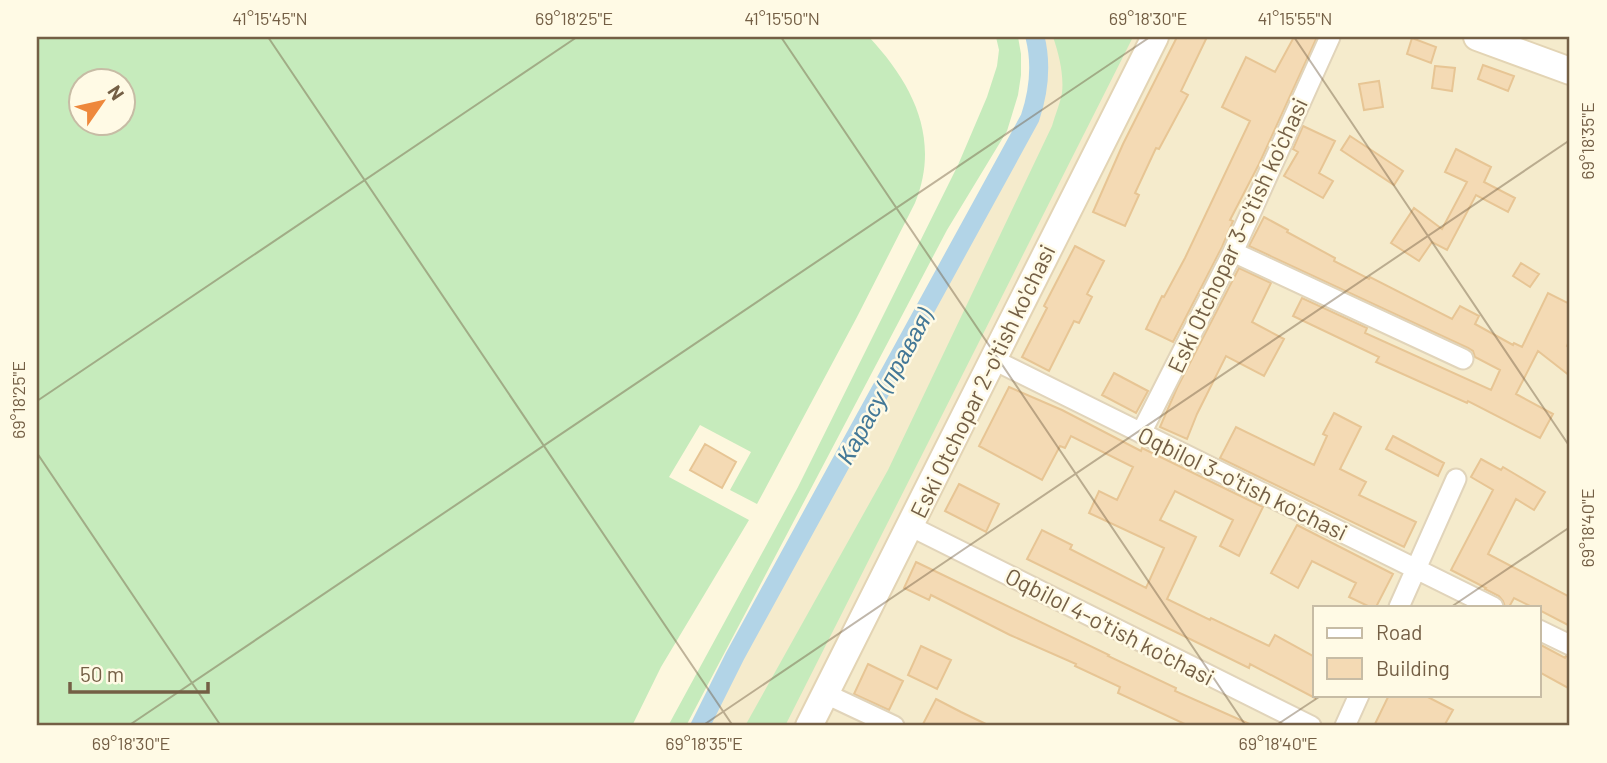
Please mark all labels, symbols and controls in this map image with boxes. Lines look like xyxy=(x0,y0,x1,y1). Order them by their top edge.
text: 41°15'45"N xyxy=(232,7,308,29)
text: 69°18'25"E xyxy=(535,7,613,29)
text: 41°15'50"N xyxy=(744,7,820,29)
text: 69°18'30"E xyxy=(1109,7,1187,29)
text: 41°15'55"N xyxy=(1258,7,1332,29)
north arrow xyxy=(66,66,136,136)
text: N xyxy=(103,81,130,104)
street label: Eski Otchopar 3-o'tish ko'chasi xyxy=(1161,93,1313,377)
text: 69°18'35"E xyxy=(1576,102,1598,180)
street label: Eski Otchopar 2-o'tish ko'chasi xyxy=(904,240,1060,522)
water label: Карасу (правая) xyxy=(829,303,939,469)
text: 69°18'25"E xyxy=(7,361,29,439)
street label: Oqbilol 3-o'tish ko'chasi xyxy=(1134,420,1352,546)
text: 69°18'40"E xyxy=(1576,488,1598,568)
street label: Oqbilol 4-o'tish ko'chasi xyxy=(1001,561,1219,691)
legend xyxy=(1313,606,1540,696)
text: Road xyxy=(1376,619,1422,644)
scale bar xyxy=(70,651,208,695)
text: Building xyxy=(1376,655,1450,680)
text: 50 m xyxy=(80,661,124,686)
text: 69°18'30"E xyxy=(92,732,170,754)
text: 69°18'35"E xyxy=(665,732,743,754)
text: 69°18'40"E xyxy=(1238,732,1318,754)

